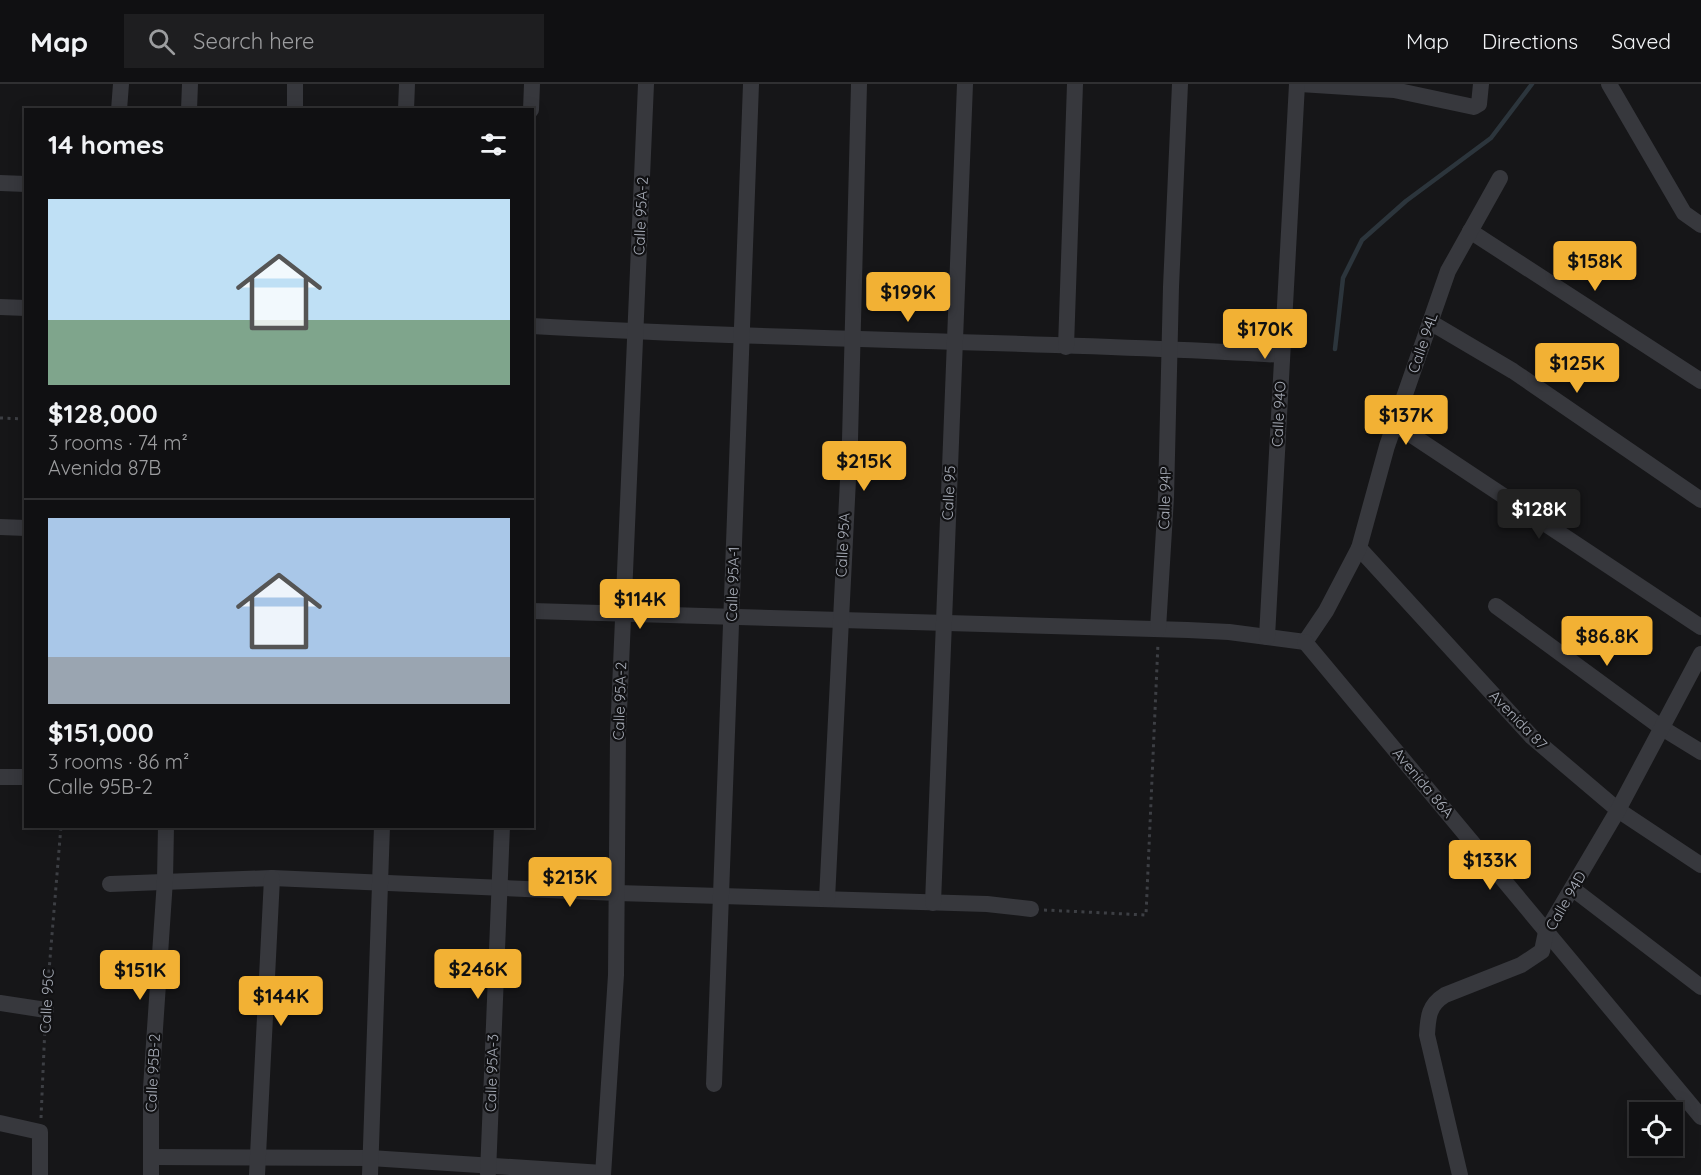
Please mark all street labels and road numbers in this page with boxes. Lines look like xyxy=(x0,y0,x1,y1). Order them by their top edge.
street label: Calle 95A-2 xyxy=(629,176,652,256)
street label: Calle 94L xyxy=(1403,310,1442,375)
street label: Calle 94O xyxy=(1267,381,1290,447)
street label: Calle 95 xyxy=(938,465,959,521)
street label: Calle 94P xyxy=(1154,466,1175,530)
street label: Calle 95A xyxy=(831,512,854,578)
street label: Calle 95A-1 xyxy=(722,546,743,622)
street label: Calle 95A-2 xyxy=(609,661,630,741)
street label: Avenida 87 xyxy=(1485,686,1551,753)
street label: Avenida 86A xyxy=(1389,744,1458,822)
street label: Calle 94D xyxy=(1541,868,1590,934)
street label: Calle 95C xyxy=(35,968,58,1034)
street label: Calle 95B-2 xyxy=(141,1033,164,1113)
street label: Calle 95A-3 xyxy=(481,1033,502,1112)

